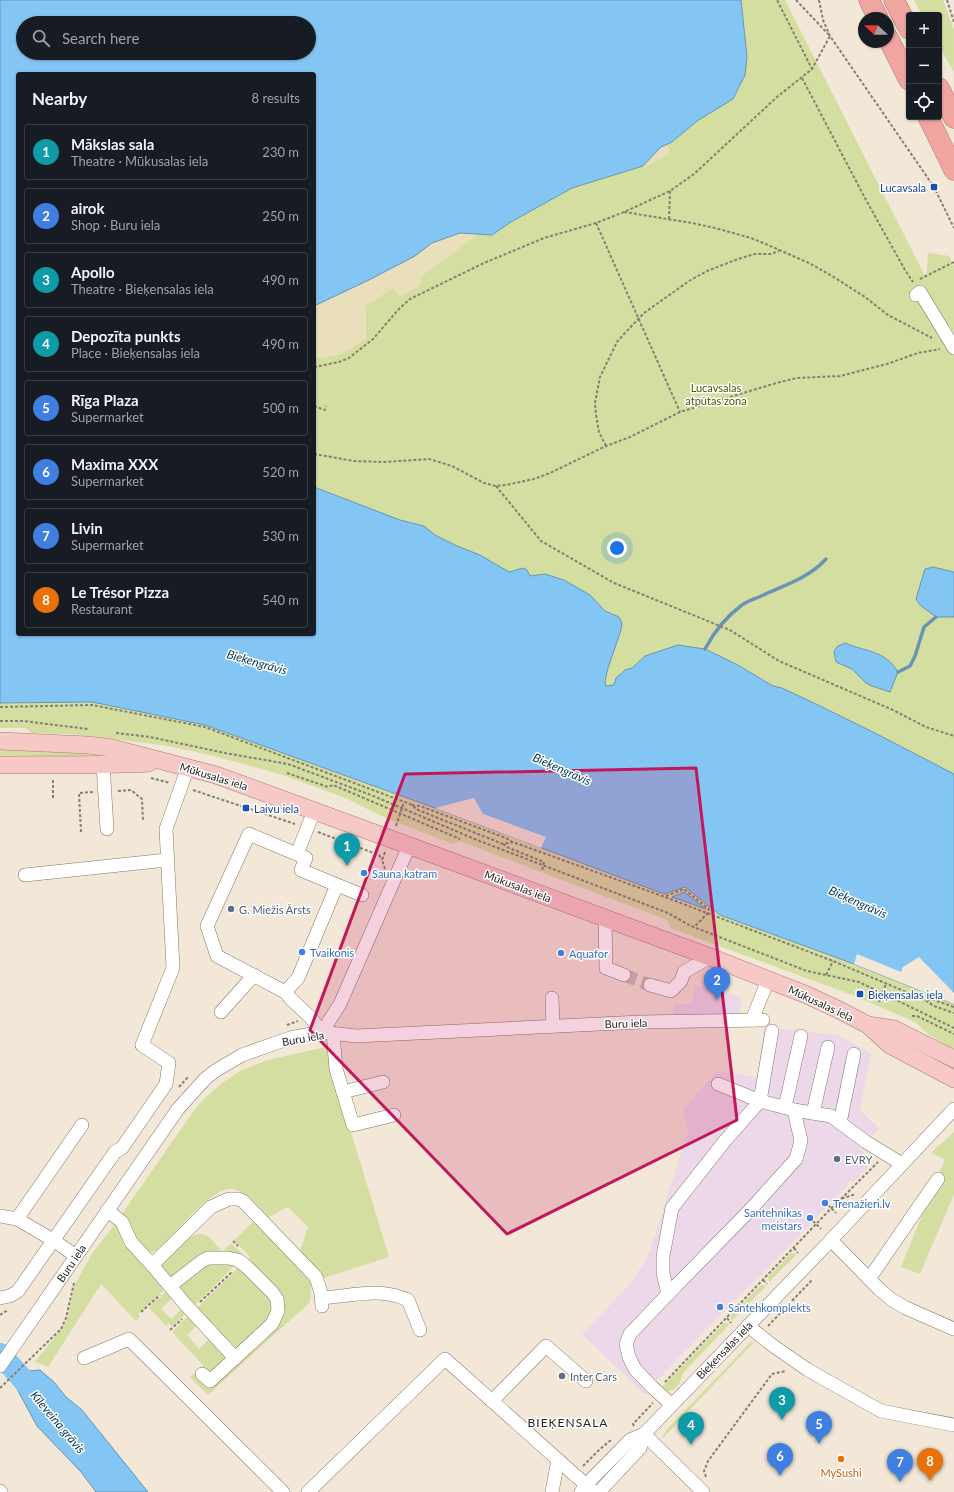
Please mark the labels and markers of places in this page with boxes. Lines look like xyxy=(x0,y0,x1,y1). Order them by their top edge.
place label: Lucavsala xyxy=(880,181,926,194)
marker: Lucavsala xyxy=(929,182,939,192)
place label: Laivu iela xyxy=(254,802,299,815)
marker: Laivu iela xyxy=(241,803,251,813)
pin: 1 xyxy=(334,833,360,866)
place label: Sauna katram xyxy=(372,867,437,880)
marker: Sauna katram xyxy=(359,868,369,878)
place label: G. Miežis Ārsts xyxy=(239,903,311,916)
marker: G. Miežis Ārsts xyxy=(226,904,236,914)
place label: Tvaikonis xyxy=(310,946,354,959)
marker: Tvaikonis xyxy=(297,947,307,957)
place label: Aquafor xyxy=(569,947,608,960)
marker: Aquafor xyxy=(556,948,566,958)
pin: 2 xyxy=(704,967,730,1000)
place label: Bieķensalas iela xyxy=(868,988,943,1001)
marker: Bieķensalas iela xyxy=(855,989,865,999)
place label: EVRY xyxy=(845,1153,872,1166)
marker: EVRY xyxy=(832,1154,842,1164)
place label: Trenažieri.lv xyxy=(833,1197,891,1210)
marker: Trenažieri.lv xyxy=(820,1198,830,1208)
place label: Santehnikas meistars xyxy=(744,1206,802,1232)
marker: Santehnikas meistars xyxy=(805,1213,815,1223)
place label: Santehkomplekts xyxy=(728,1301,811,1314)
marker: Santehkomplekts xyxy=(715,1302,725,1312)
place label: Inter Cars xyxy=(570,1370,617,1383)
marker: Inter Cars xyxy=(557,1371,567,1381)
pin: 3 xyxy=(769,1387,795,1420)
pin: 5 xyxy=(806,1411,832,1444)
pin: 4 xyxy=(678,1412,704,1445)
pin: 6 xyxy=(767,1443,793,1476)
pin: 8 xyxy=(917,1448,943,1481)
pin: 7 xyxy=(887,1449,913,1482)
marker: MySushi xyxy=(836,1454,846,1464)
place label: MySushi xyxy=(820,1466,862,1479)

